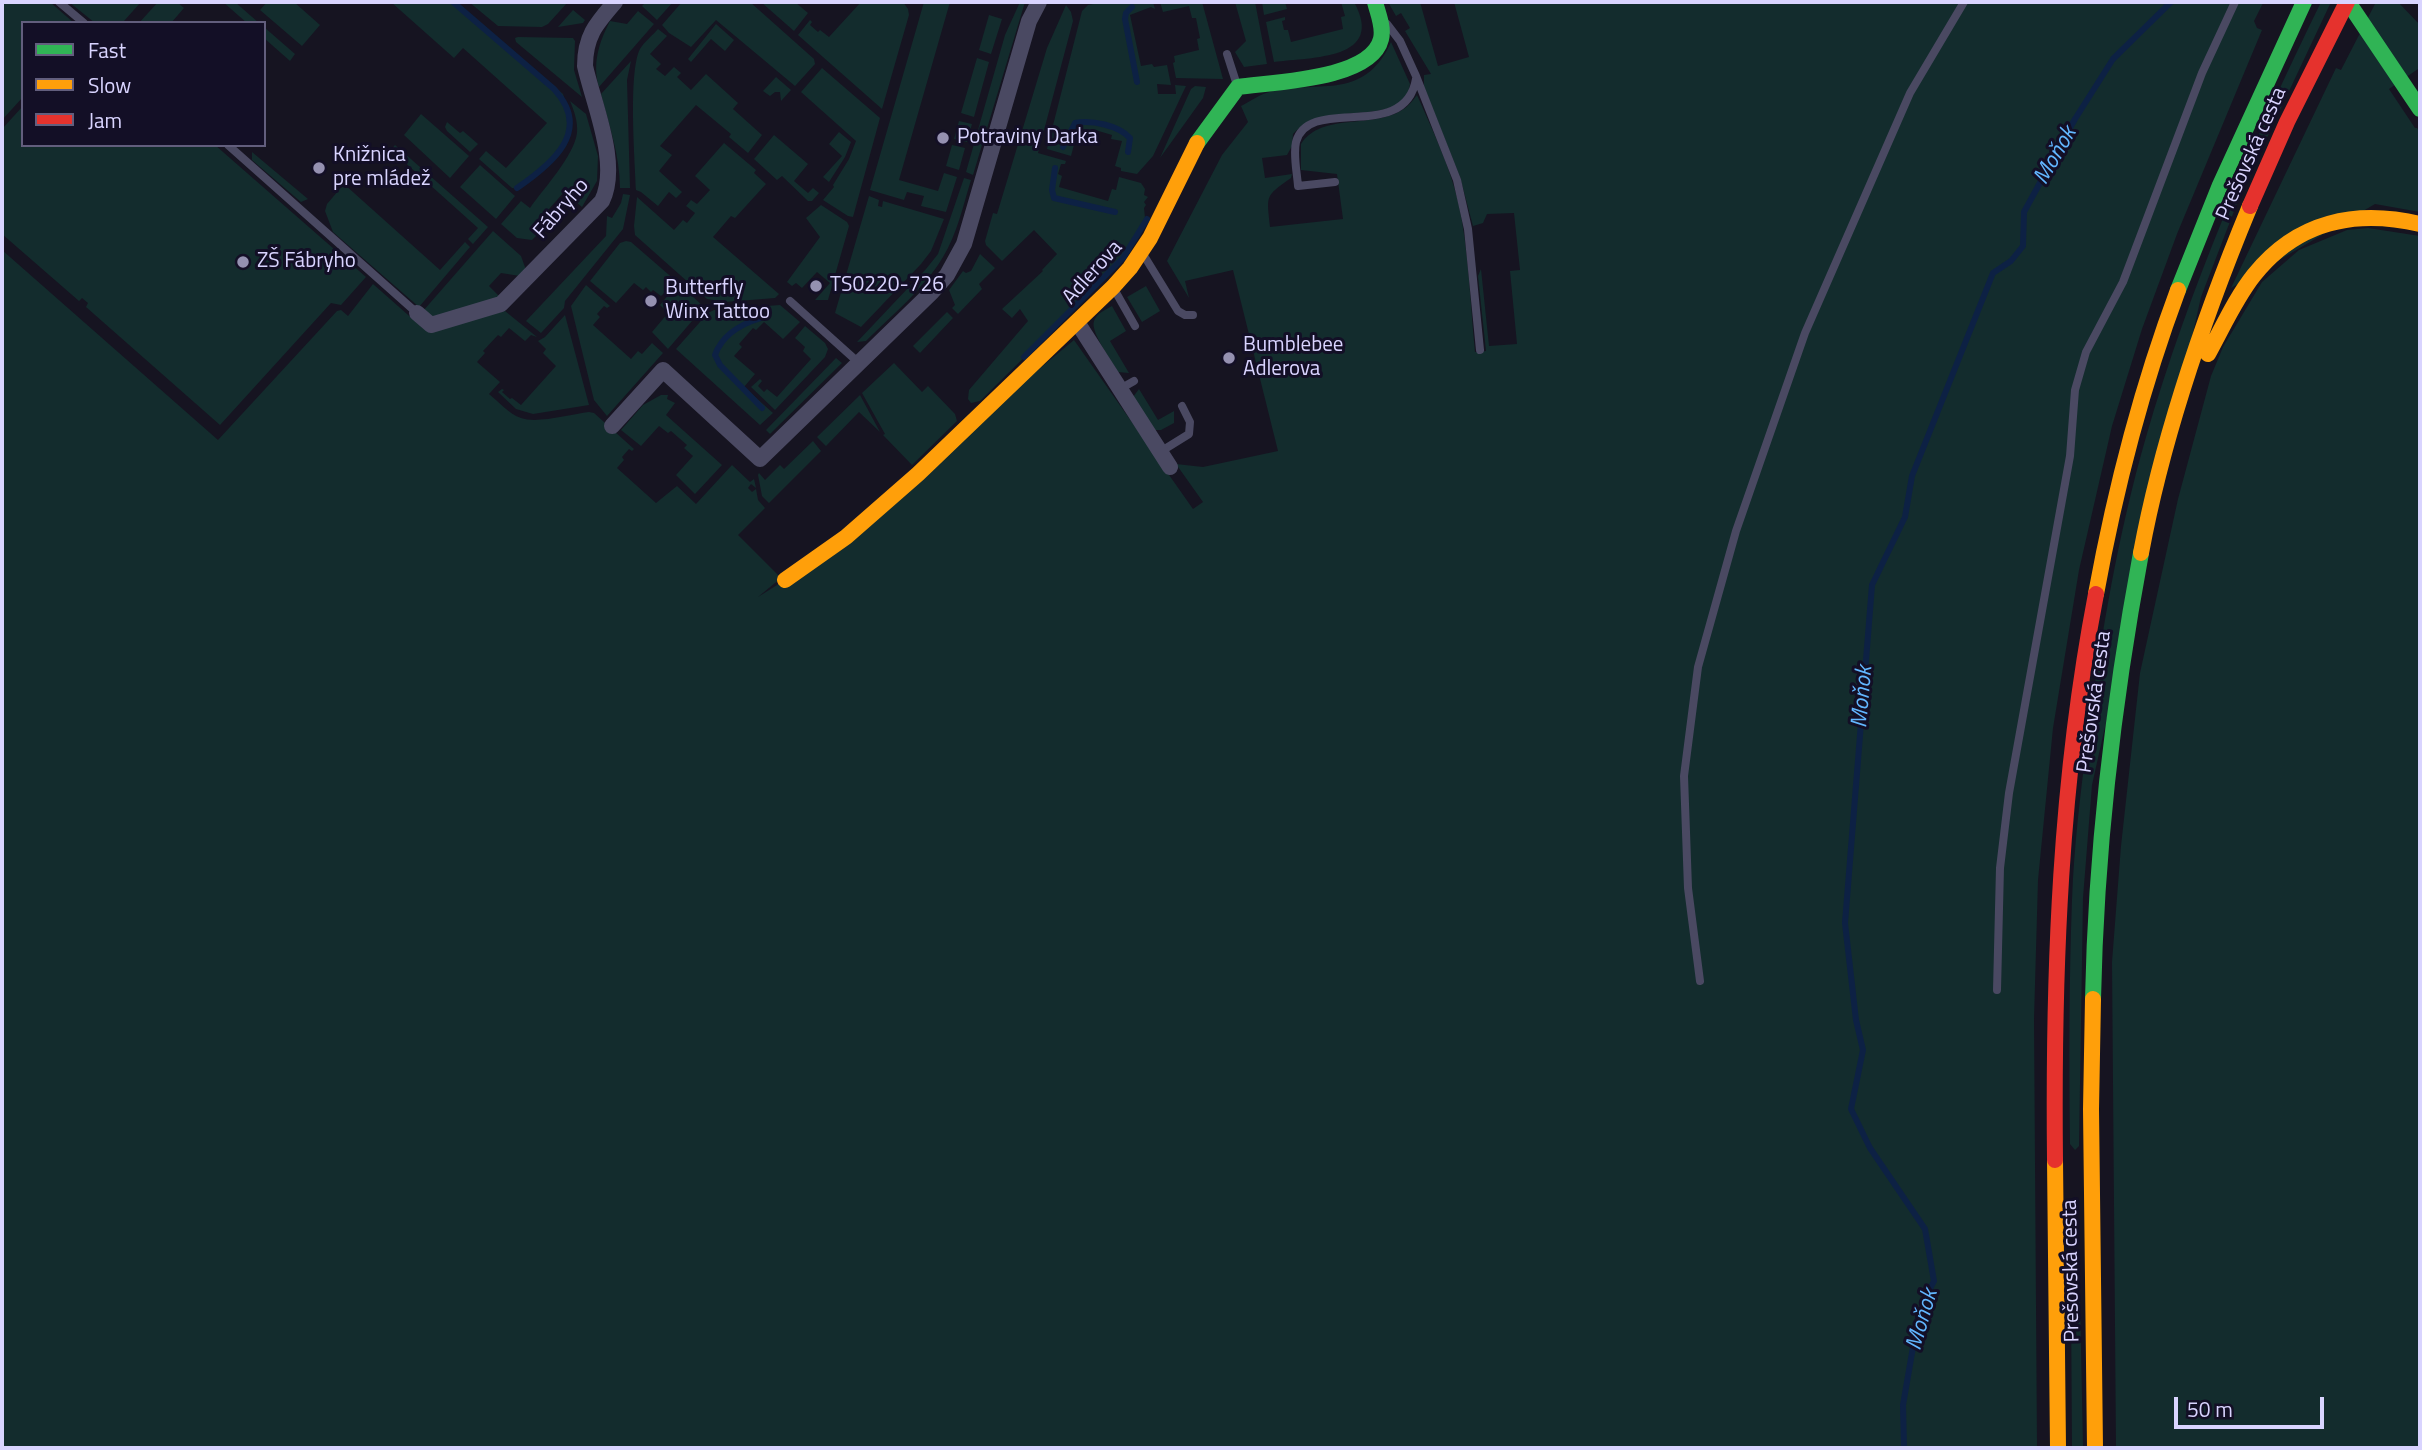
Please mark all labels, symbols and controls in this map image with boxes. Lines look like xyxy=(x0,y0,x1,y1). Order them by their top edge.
legend xyxy=(21,21,266,147)
text: Fast xyxy=(88,34,126,66)
text: Slow xyxy=(88,69,131,101)
street label: Prešovská cesta xyxy=(2211,84,2293,224)
text: Jam xyxy=(88,104,122,136)
water label: Moňok xyxy=(2028,122,2084,190)
place label: Potraviny Darka xyxy=(957,125,1098,151)
marker: Potraviny Darka xyxy=(935,130,951,146)
place label: Knižnica pre mládež xyxy=(333,143,431,193)
marker: Knižnica pre mládež xyxy=(311,160,327,176)
street label: Fábryho xyxy=(529,174,595,244)
street label: Adlerova xyxy=(1058,236,1128,310)
place label: ZŠ Fábryho xyxy=(257,249,356,275)
marker: ZŠ Fábryho xyxy=(235,254,251,270)
place label: TS0220-726 xyxy=(830,273,944,299)
place label: Butterfly Winx Tattoo xyxy=(665,276,770,326)
marker: TS0220-726 xyxy=(808,278,824,294)
marker: Butterfly Winx Tattoo xyxy=(643,293,659,309)
place label: Bumblebee Adlerova xyxy=(1243,333,1343,383)
marker: Bumblebee Adlerova xyxy=(1221,350,1237,366)
street label: Prešovská cesta xyxy=(2073,629,2117,775)
water label: Moňok xyxy=(1847,665,1879,729)
street label: Prešovská cesta xyxy=(2058,1199,2086,1343)
water label: Moňok xyxy=(1901,1286,1945,1354)
scale bar xyxy=(2177,1384,2328,1428)
text: 50 m xyxy=(2187,1393,2233,1425)

